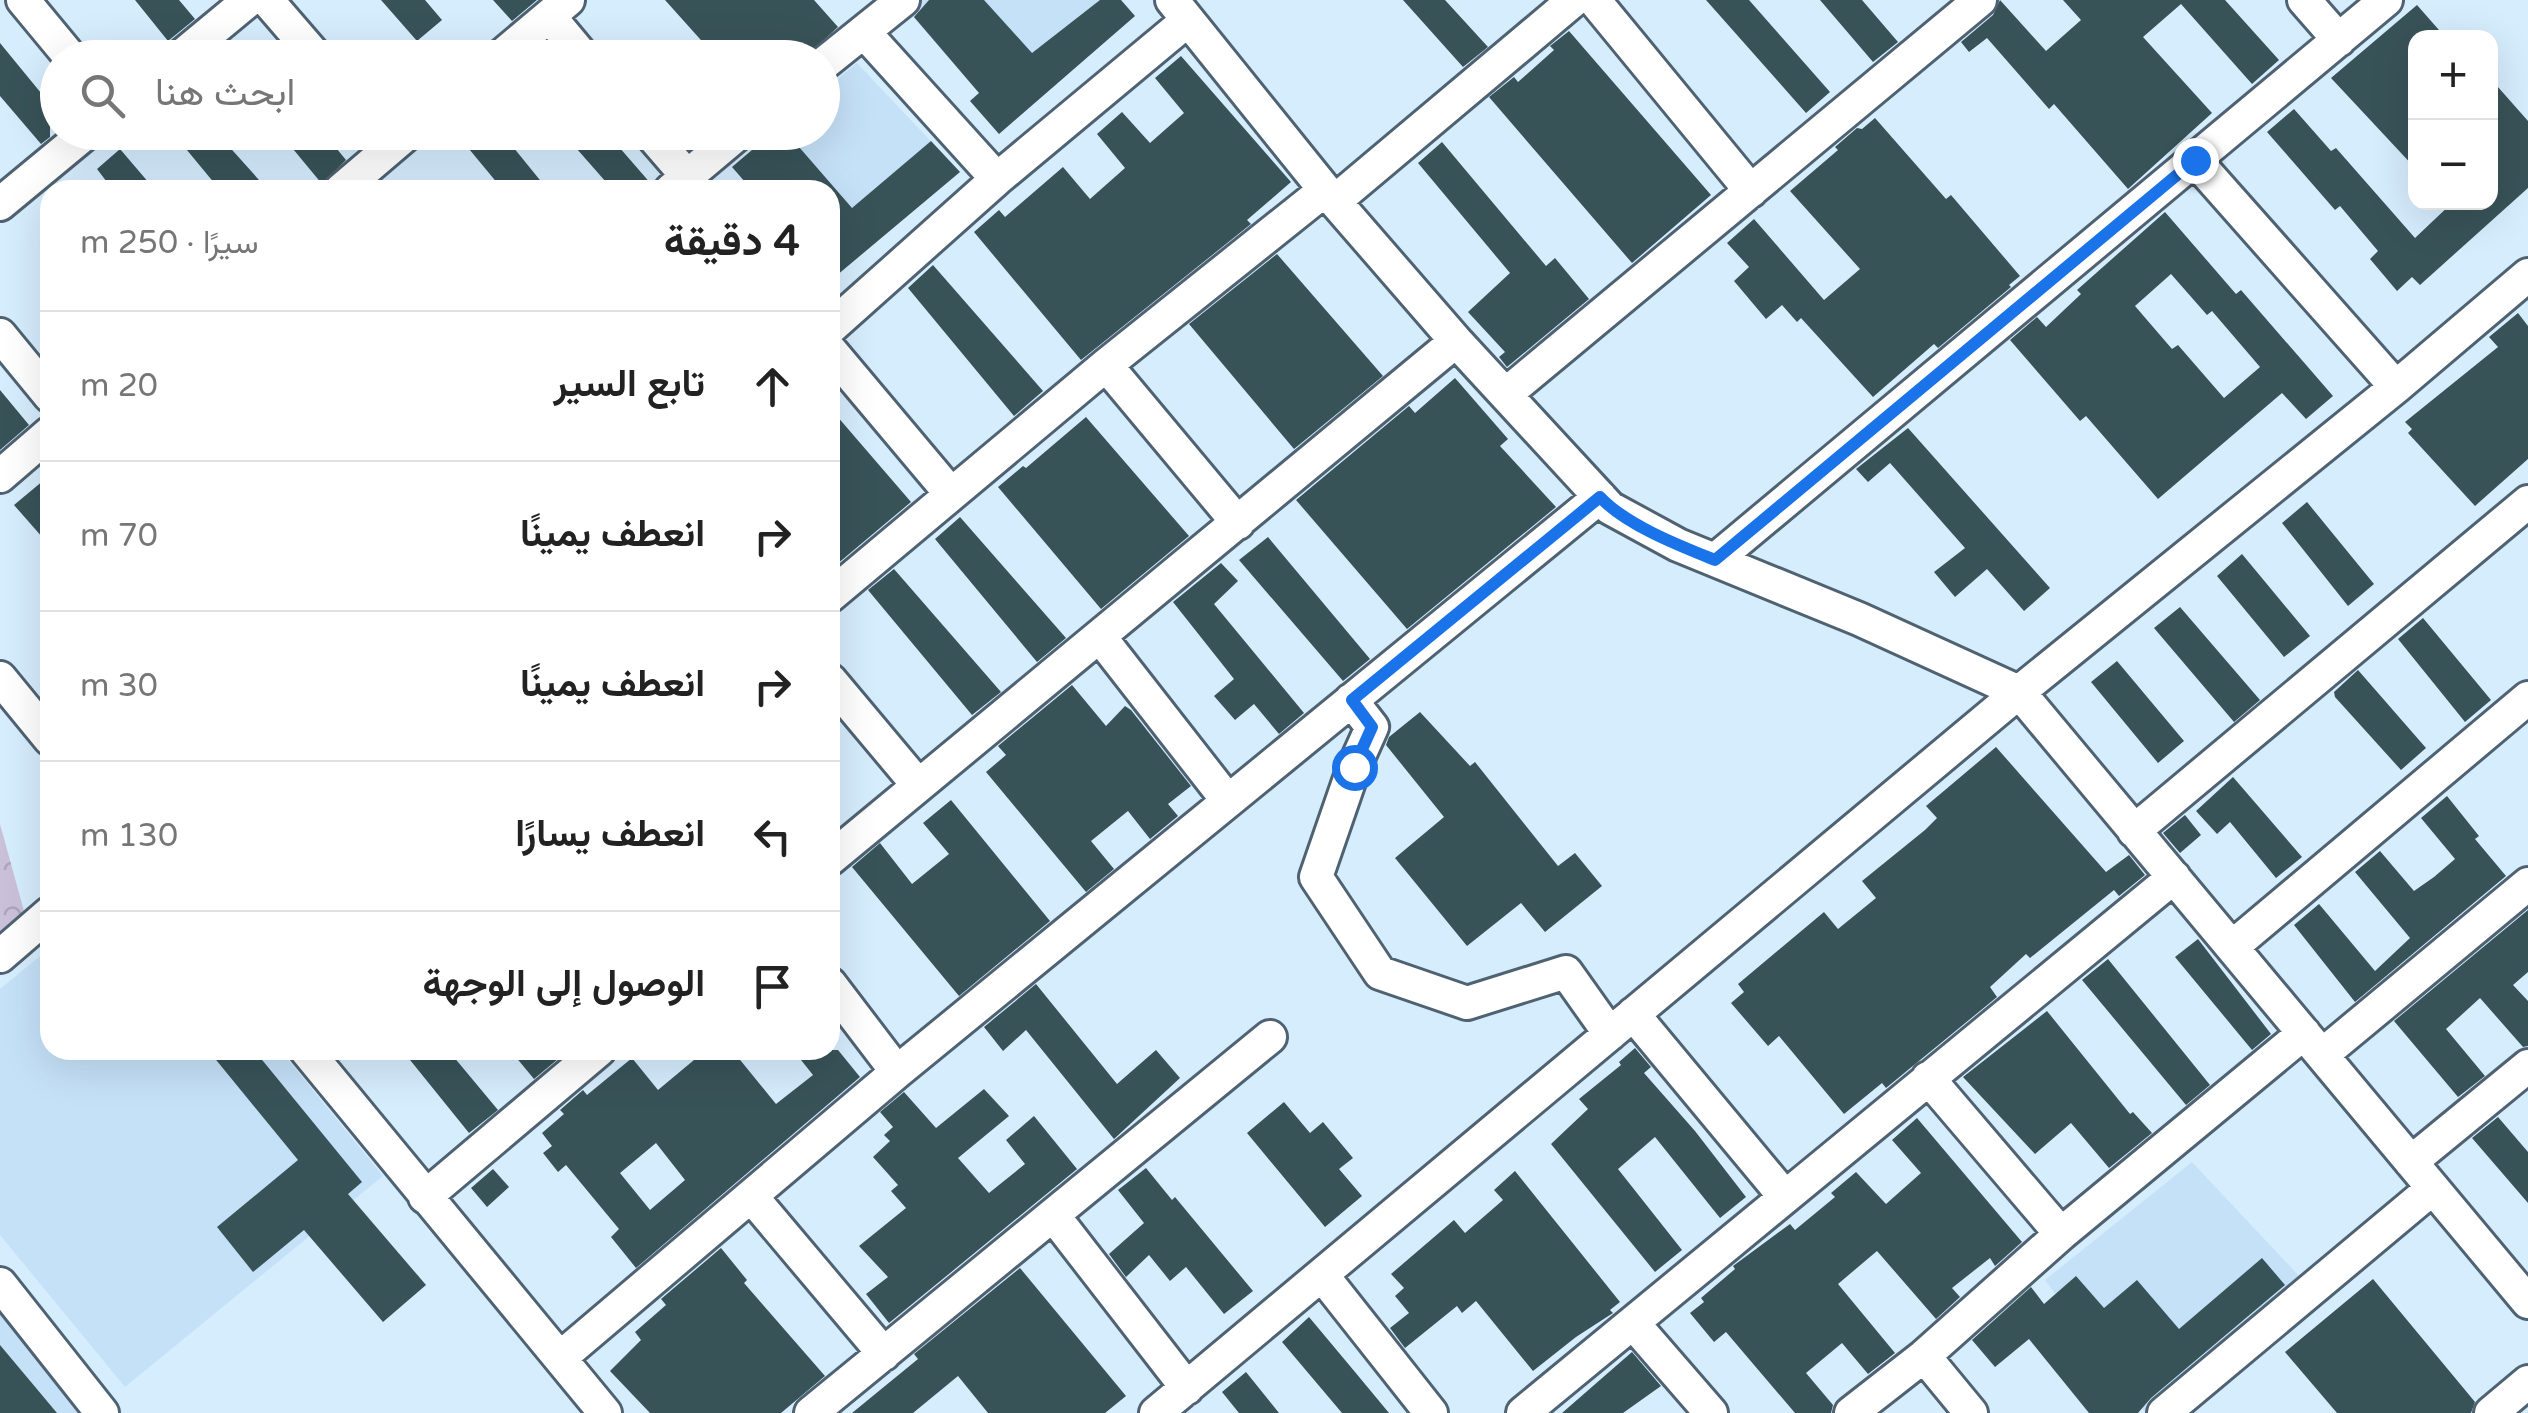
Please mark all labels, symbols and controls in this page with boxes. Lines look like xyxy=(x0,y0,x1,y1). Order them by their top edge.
map controls xyxy=(2408,30,2498,210)
button: + xyxy=(2408,30,2498,120)
search box xyxy=(40,40,840,150)
icon: search xyxy=(75,68,130,123)
text: ابحث هنا xyxy=(155,70,295,116)
button: − xyxy=(2408,120,2498,210)
route end xyxy=(2173,138,2219,184)
text: 4 دقيقة xyxy=(664,216,800,267)
text: سيرًا · 250 m xyxy=(80,224,259,262)
icon: ahead xyxy=(745,359,800,414)
text: تابع السير xyxy=(553,361,705,407)
text: 20 m xyxy=(80,367,158,405)
icon: right xyxy=(745,509,800,564)
text: انعطف يمينًا xyxy=(520,511,705,557)
text: 70 m xyxy=(80,517,158,555)
icon: right xyxy=(745,659,800,714)
text: انعطف يمينًا xyxy=(520,661,705,707)
text: 30 m xyxy=(80,667,158,705)
route start xyxy=(1332,745,1378,791)
icon: left xyxy=(745,809,800,864)
text: انعطف يسارًا xyxy=(515,811,705,857)
text: 130 m xyxy=(80,817,178,855)
icon: arrive xyxy=(745,959,800,1014)
text: الوصول إلى الوجهة xyxy=(423,961,705,1007)

